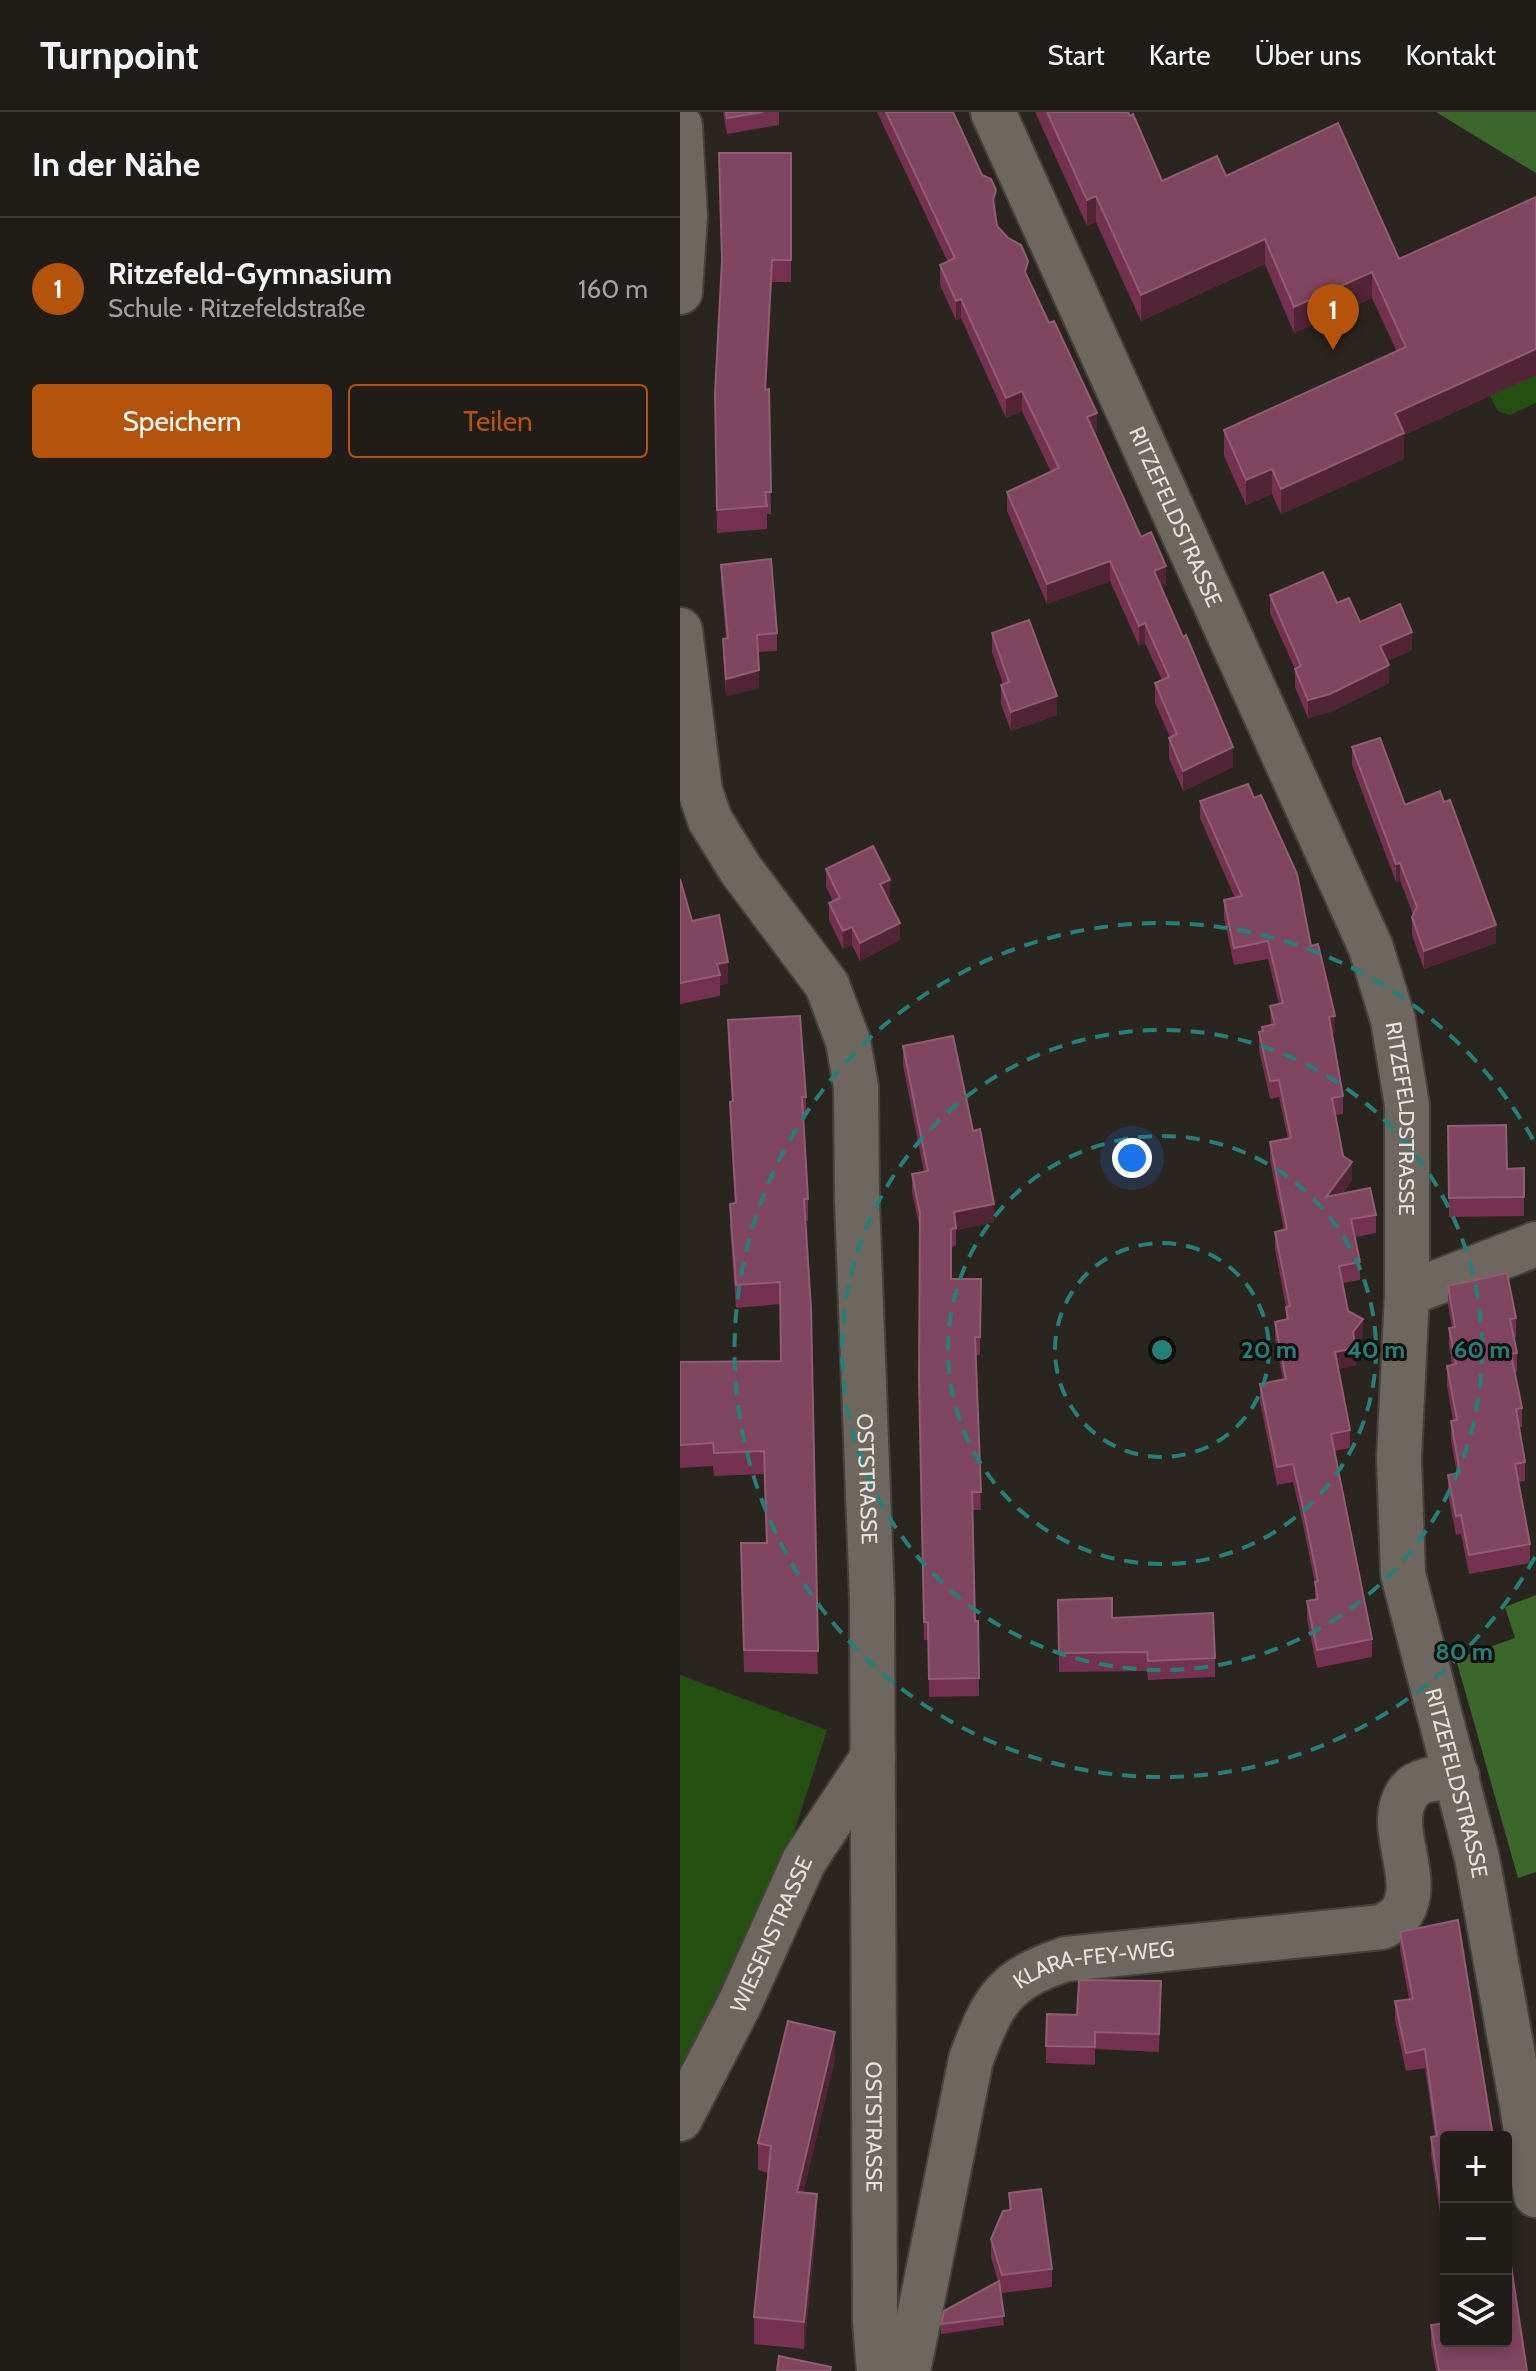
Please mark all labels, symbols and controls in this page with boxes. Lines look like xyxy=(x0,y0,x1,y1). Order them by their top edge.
text: Turnpoint xyxy=(40,32,199,79)
text: Start xyxy=(1048,38,1105,72)
text: Karte xyxy=(1149,38,1211,72)
text: Über uns xyxy=(1255,38,1361,72)
text: Kontakt xyxy=(1405,38,1496,72)
text: In der Nähe xyxy=(32,143,200,185)
text: Ritzefeld-Gymnasium xyxy=(108,255,392,292)
text: 1 xyxy=(53,273,63,305)
text: 160 m xyxy=(578,273,648,305)
pin: 1 xyxy=(1307,284,1359,350)
text: Schule · Ritzefeldstraße xyxy=(108,292,365,324)
button: Speichern xyxy=(32,384,332,458)
button: Teilen xyxy=(348,384,648,458)
street label: RITZEFELDSTRASSE xyxy=(1123,422,1228,611)
street label: RITZEFELDSTRASSE xyxy=(1379,1020,1421,1216)
your location xyxy=(1112,1138,1152,1178)
text: 20 m xyxy=(1241,1335,1297,1364)
text: 40 m xyxy=(1347,1335,1405,1364)
text: 60 m xyxy=(1454,1335,1510,1364)
centre of rings xyxy=(1148,1336,1176,1364)
street label: OSTSTRASSE xyxy=(851,1413,883,1545)
text: 80 m xyxy=(1435,1637,1493,1666)
street label: RITZEFELDSTRASSE xyxy=(1419,1685,1493,1880)
street label: WIESENSTRASSE xyxy=(724,1852,818,2017)
street label: KLARA-FEY-WEG xyxy=(1008,1935,1176,1995)
street label: OSTSTRASSE xyxy=(860,2061,887,2192)
map controls xyxy=(1440,2131,1512,2347)
button: + xyxy=(1440,2131,1512,2203)
button: − xyxy=(1440,2203,1512,2275)
button: layers xyxy=(1440,2275,1512,2347)

